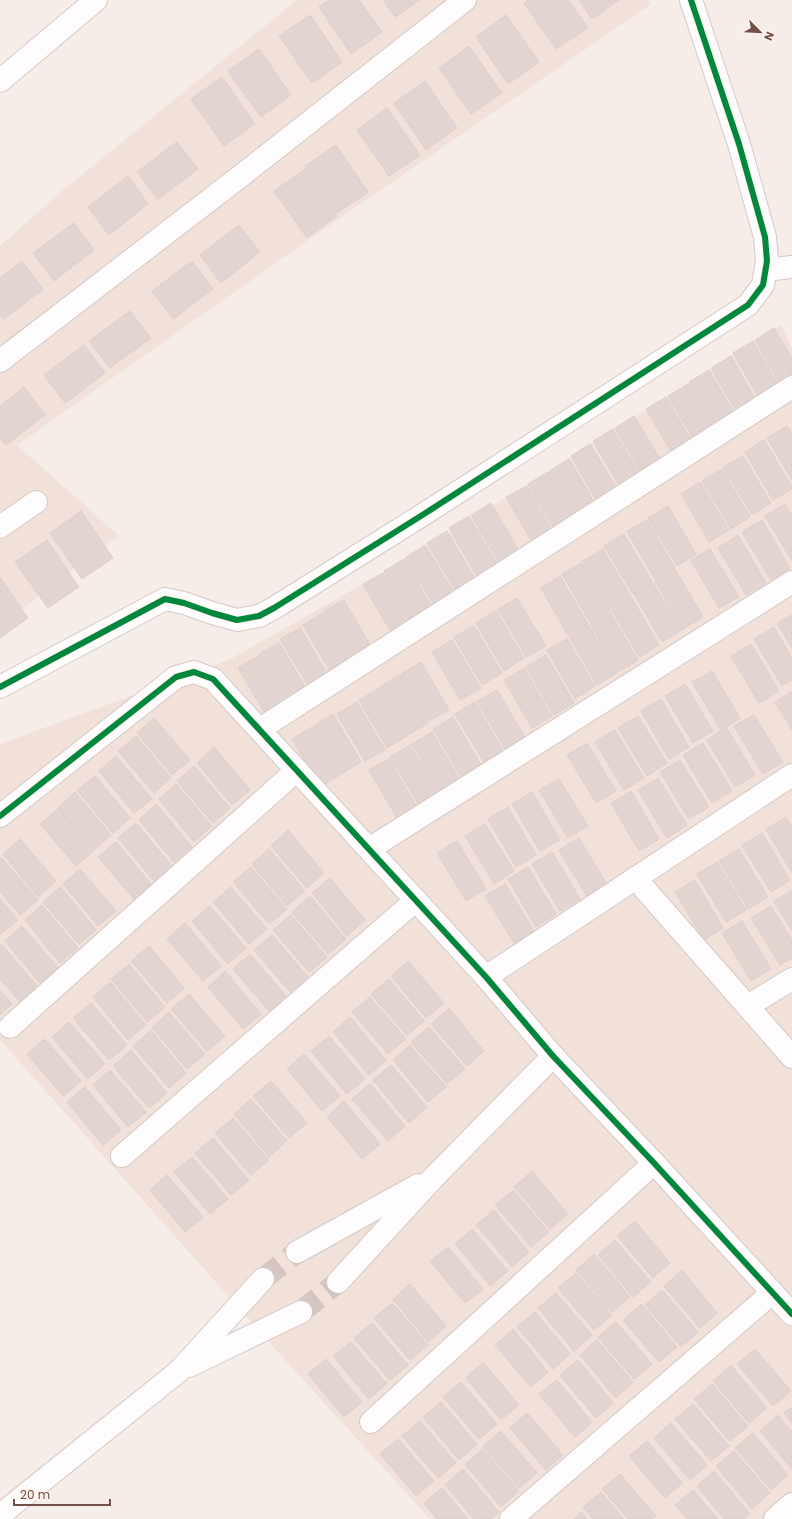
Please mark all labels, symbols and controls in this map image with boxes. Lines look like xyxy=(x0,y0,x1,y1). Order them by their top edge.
north arrow xyxy=(740,12,780,52)
text: N xyxy=(760,29,778,43)
scale bar xyxy=(14,1481,110,1507)
text: 20 m xyxy=(20,1486,50,1503)

